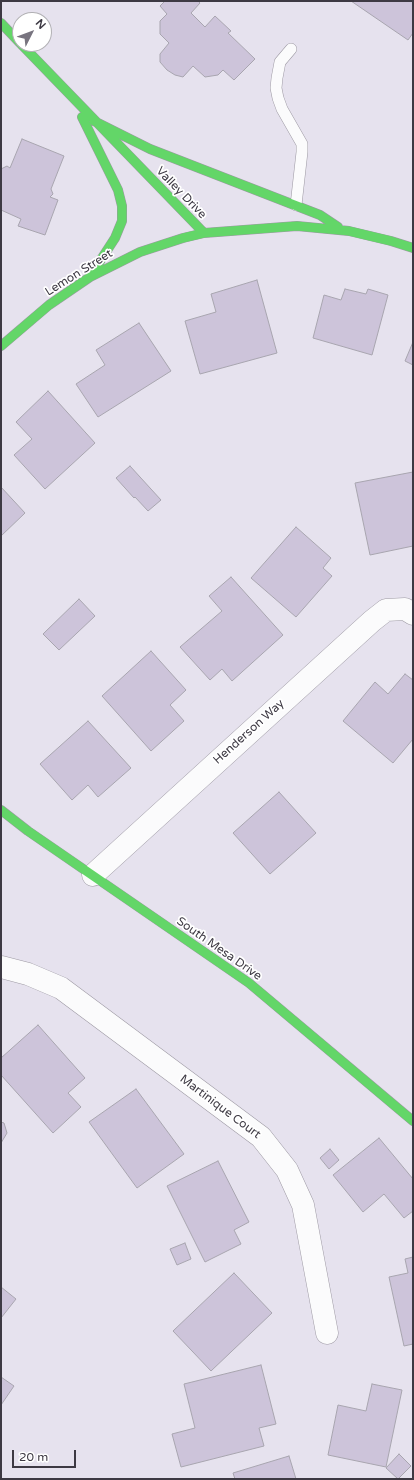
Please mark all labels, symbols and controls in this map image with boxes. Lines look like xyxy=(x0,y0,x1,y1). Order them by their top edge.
north arrow xyxy=(12,12,52,52)
text: N xyxy=(33,17,48,32)
street label: Valley Drive xyxy=(153,164,209,222)
street label: Lemon Street xyxy=(43,247,115,299)
street label: Henderson Way xyxy=(211,696,287,768)
street label: South Mesa Drive xyxy=(174,914,264,984)
street label: Martinique Court xyxy=(177,1072,263,1142)
scale bar xyxy=(14,1442,78,1468)
text: 20 m xyxy=(19,1450,48,1464)

